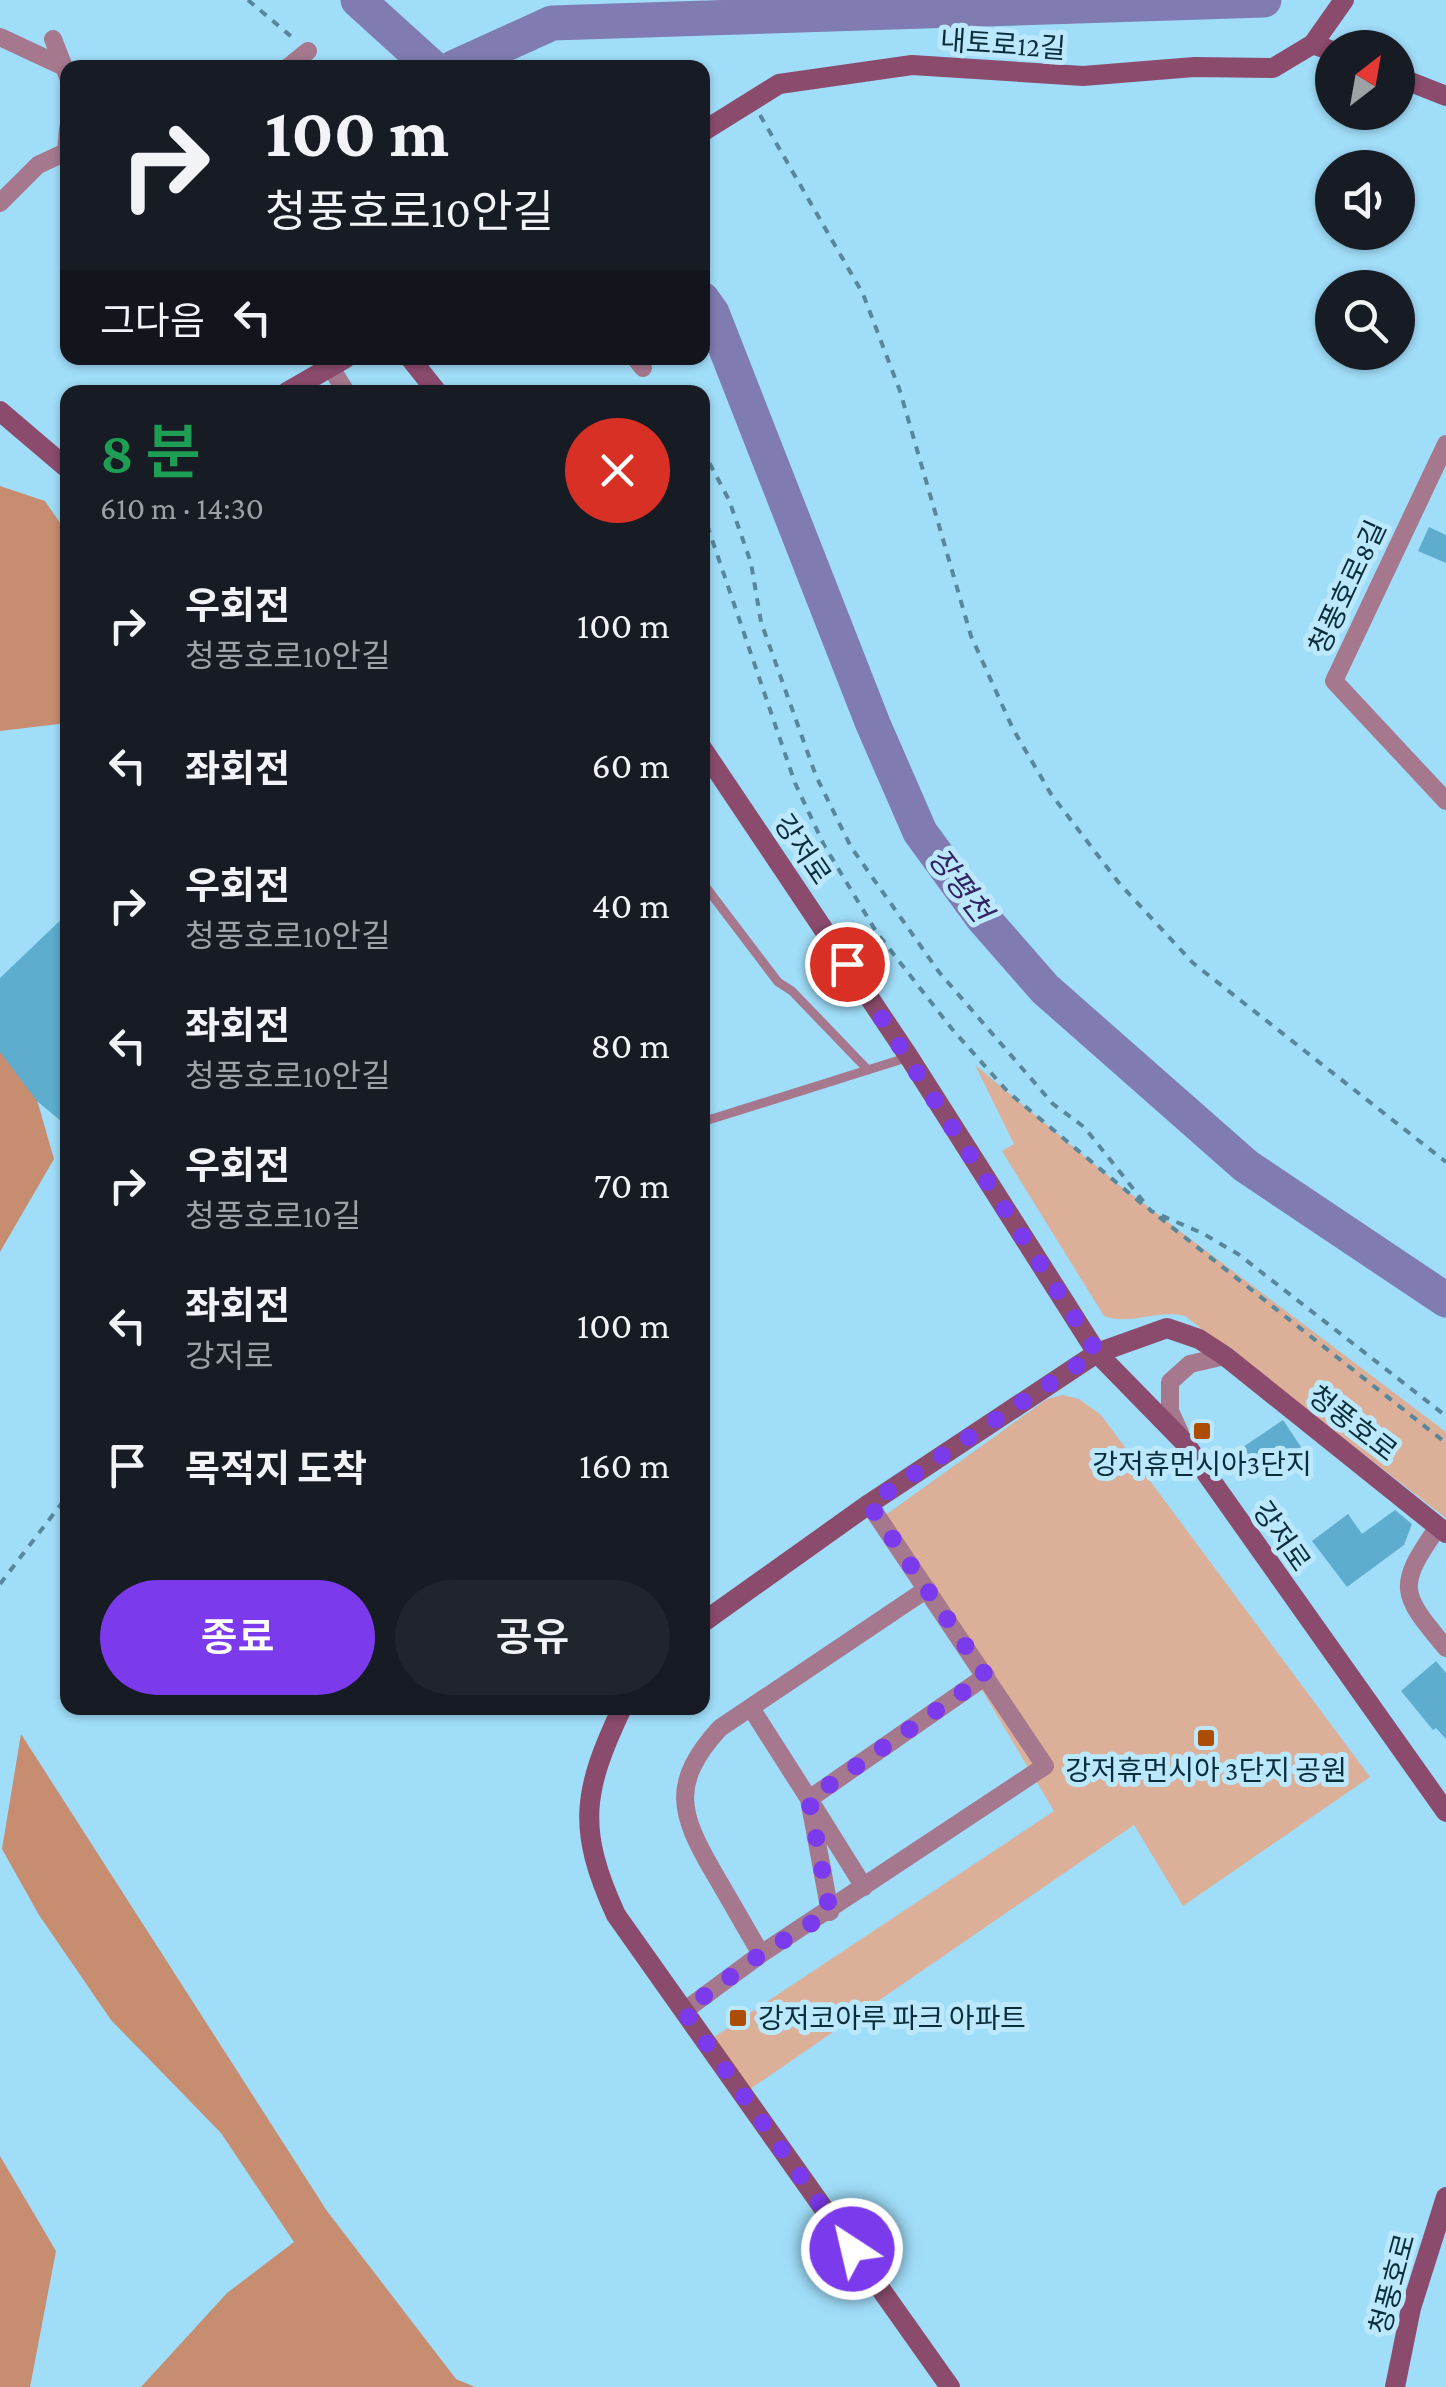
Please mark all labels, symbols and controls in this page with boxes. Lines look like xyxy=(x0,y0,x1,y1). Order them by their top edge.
street label: 내토로12길 xyxy=(939,25,1067,64)
north arrow xyxy=(1315,30,1415,130)
map controls xyxy=(1315,30,1415,370)
text: 100 m xyxy=(265,93,449,171)
icon: right xyxy=(100,100,230,230)
button: sound xyxy=(1315,150,1415,250)
text: 청풍호로10안길 xyxy=(265,187,554,237)
button: search xyxy=(1315,270,1415,370)
icon: left xyxy=(225,290,280,345)
text: 그다음 xyxy=(100,300,205,342)
button: close xyxy=(565,418,670,523)
text: 8 분 xyxy=(100,419,201,486)
text: 610 m · 14:30 xyxy=(100,490,264,526)
street label: 청풍호로8길 xyxy=(1303,515,1392,659)
text: 우회전 xyxy=(185,585,290,627)
icon: right xyxy=(100,598,155,653)
text: 100 m xyxy=(577,604,670,646)
text: 청풍호로10안길 xyxy=(185,638,390,674)
icon: left xyxy=(100,738,155,793)
text: 60 m xyxy=(592,744,670,786)
text: 좌회전 xyxy=(185,748,290,790)
street label: 강저로 xyxy=(768,809,837,890)
water label: 장평천 xyxy=(922,842,1001,930)
text: 우회전 xyxy=(185,865,290,907)
icon: right xyxy=(100,878,155,933)
text: 40 m xyxy=(591,884,670,926)
text: 청풍호로10안길 xyxy=(185,918,390,954)
pin xyxy=(805,922,890,1007)
icon: arrive xyxy=(820,937,875,992)
text: 좌회전 xyxy=(185,1005,290,1047)
icon: left xyxy=(100,1018,155,1073)
text: 80 m xyxy=(590,1024,670,1066)
text: 청풍호로10안길 xyxy=(185,1058,390,1094)
text: 우회전 xyxy=(185,1145,290,1187)
icon: right xyxy=(100,1158,155,1213)
text: 70 m xyxy=(594,1164,670,1206)
text: 청풍호로10길 xyxy=(185,1198,361,1234)
text: 좌회전 xyxy=(185,1285,290,1327)
icon: left xyxy=(100,1298,155,1353)
text: 100 m xyxy=(577,1304,670,1346)
text: 강저로 xyxy=(185,1338,273,1374)
street label: 청풍호로 xyxy=(1303,1379,1403,1467)
marker: 강저휴먼시아3단지 xyxy=(1191,1420,1213,1442)
icon: arrive xyxy=(100,1438,155,1493)
text: 160 m xyxy=(579,1444,670,1486)
text: 목적지 도착 xyxy=(185,1448,367,1490)
place label: 강저휴먼시아3단지 xyxy=(1092,1449,1312,1480)
street label: 강저로 xyxy=(1247,1496,1316,1577)
button: 종료 xyxy=(100,1580,375,1695)
button: 공유 xyxy=(395,1580,670,1695)
marker: 강저휴먼시아 3단지 공원 xyxy=(1195,1727,1217,1749)
place label: 강저휴먼시아 3단지 공원 xyxy=(1065,1755,1347,1786)
place label: 강저코아루 파크 아파트 xyxy=(758,2003,1026,2034)
marker: 강저코아루 파크 아파트 xyxy=(727,2007,749,2029)
position arrow xyxy=(800,2197,904,2301)
street label: 청풍호로 xyxy=(1364,2230,1421,2338)

